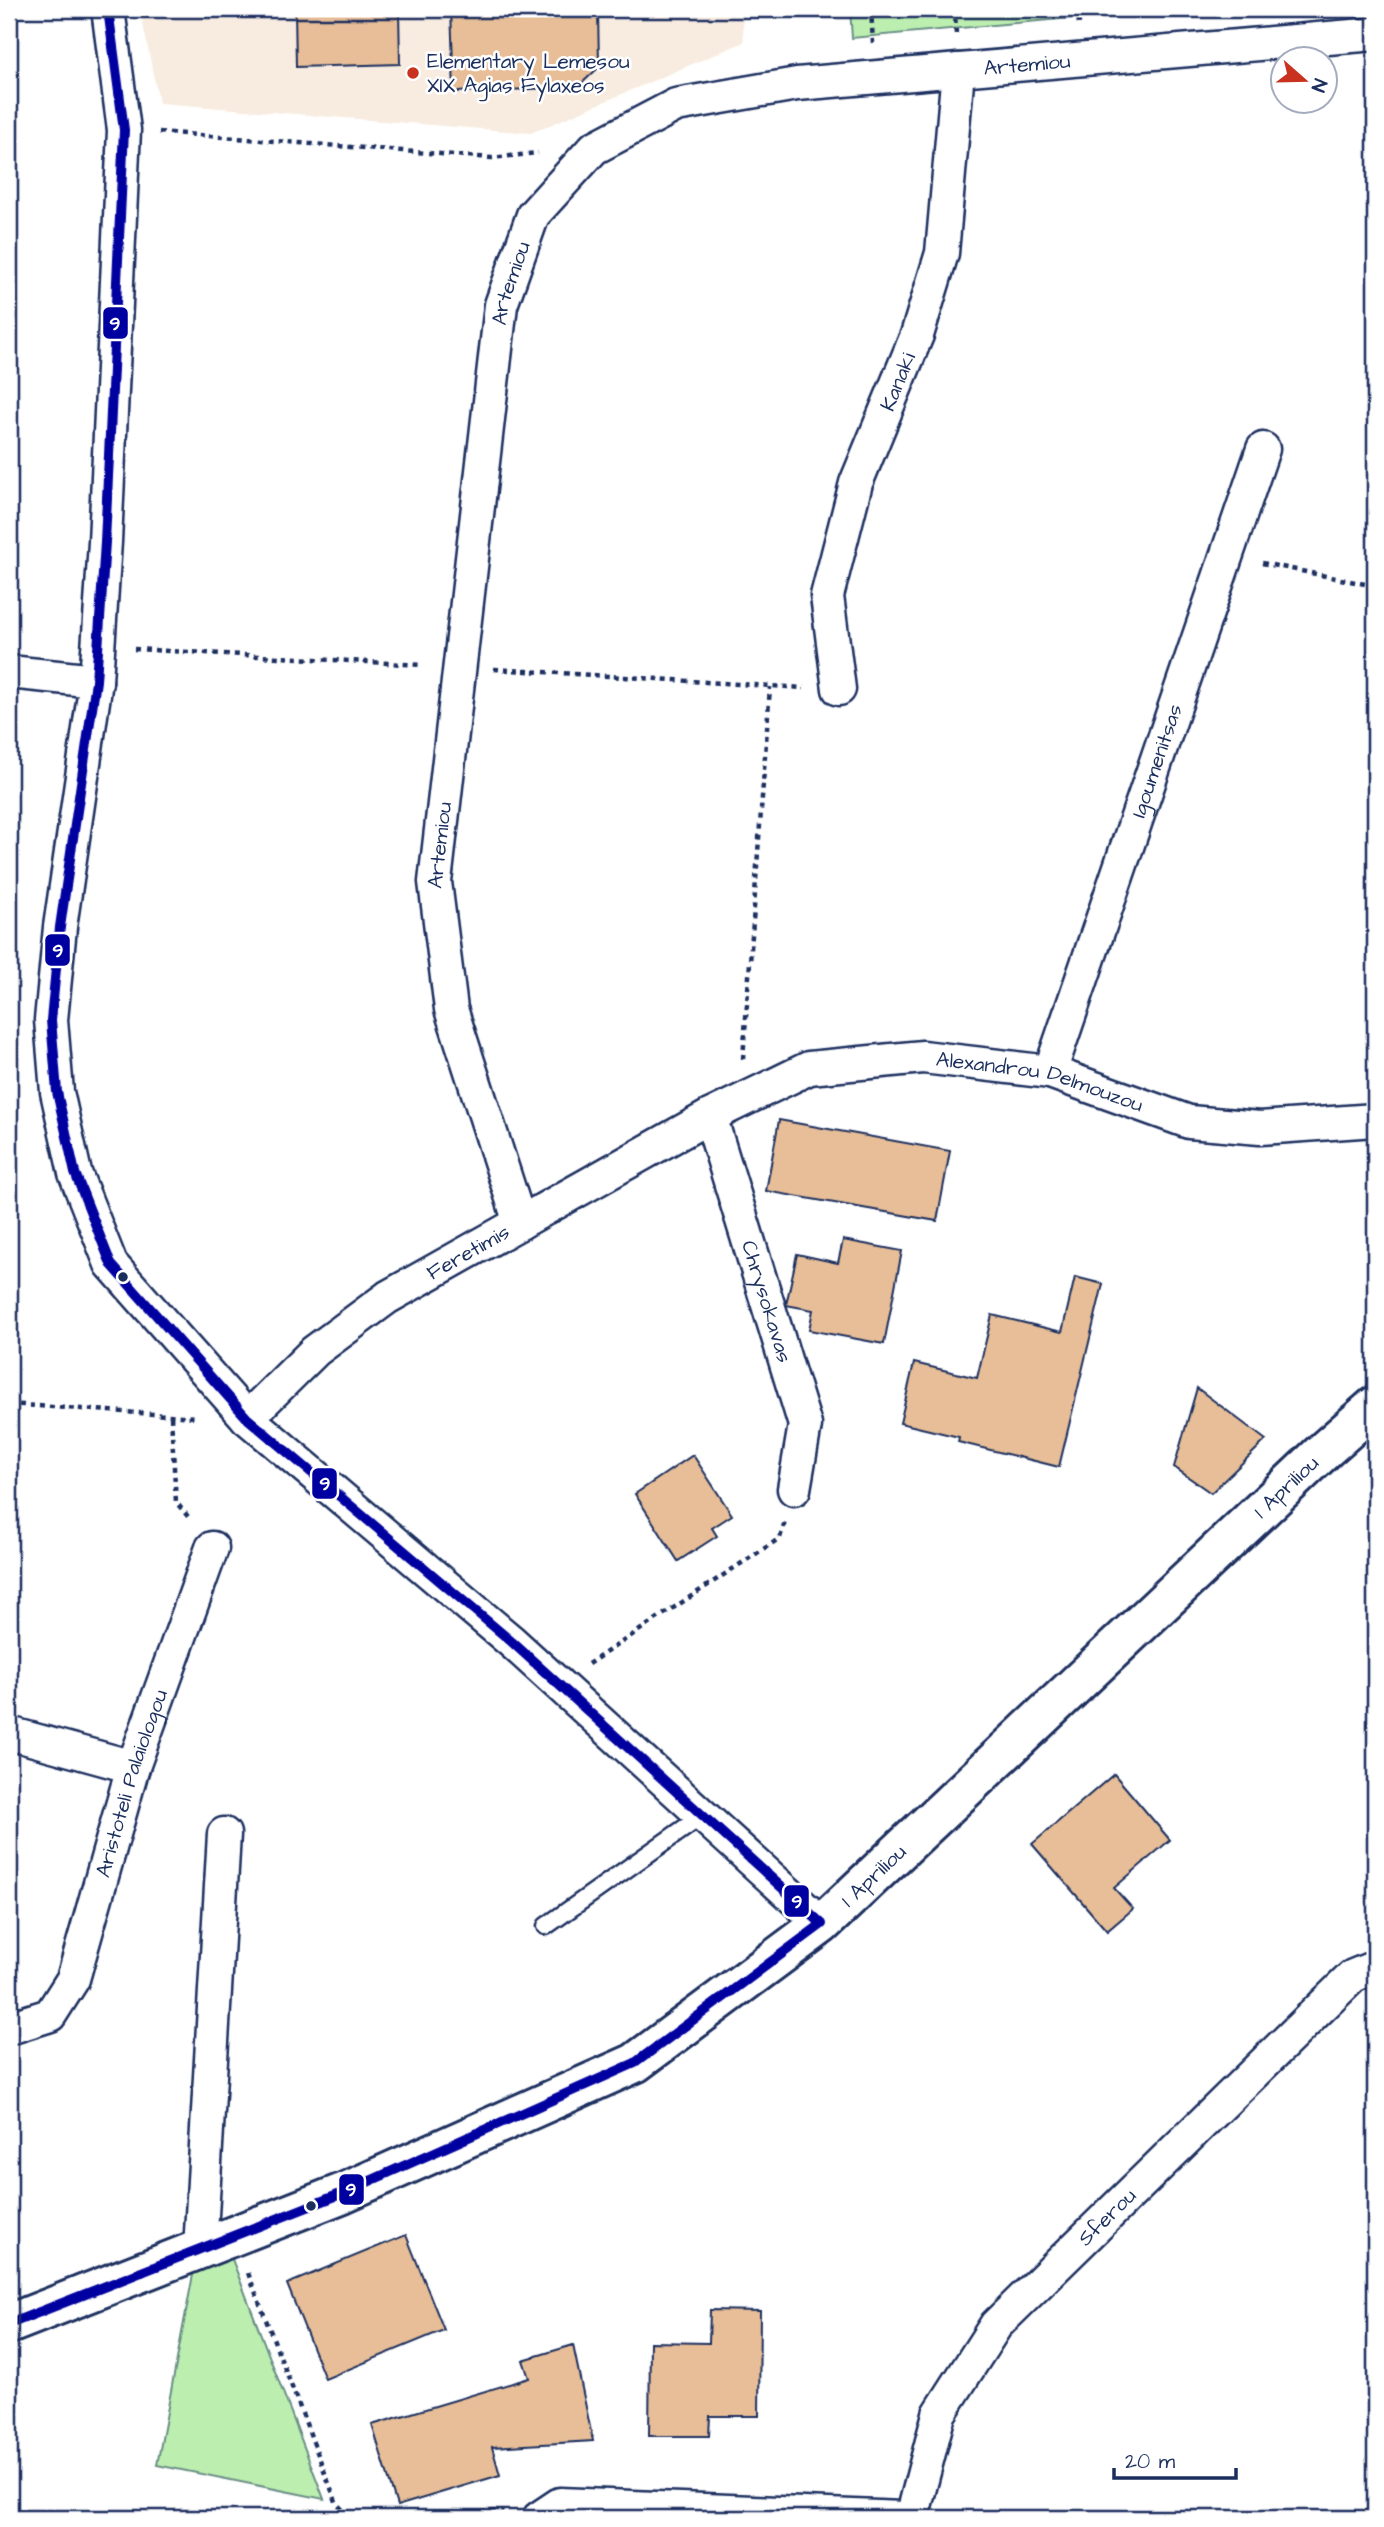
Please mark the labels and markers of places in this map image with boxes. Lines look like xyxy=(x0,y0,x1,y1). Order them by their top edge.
place label: Elementary Lemesou XIX Agias Fylaxeos xyxy=(427,47,630,102)
marker: Elementary Lemesou XIX Agias Fylaxeos xyxy=(405,65,421,81)
unlabelled marker xyxy=(116,1270,130,1284)
unlabelled marker xyxy=(304,2199,318,2213)

